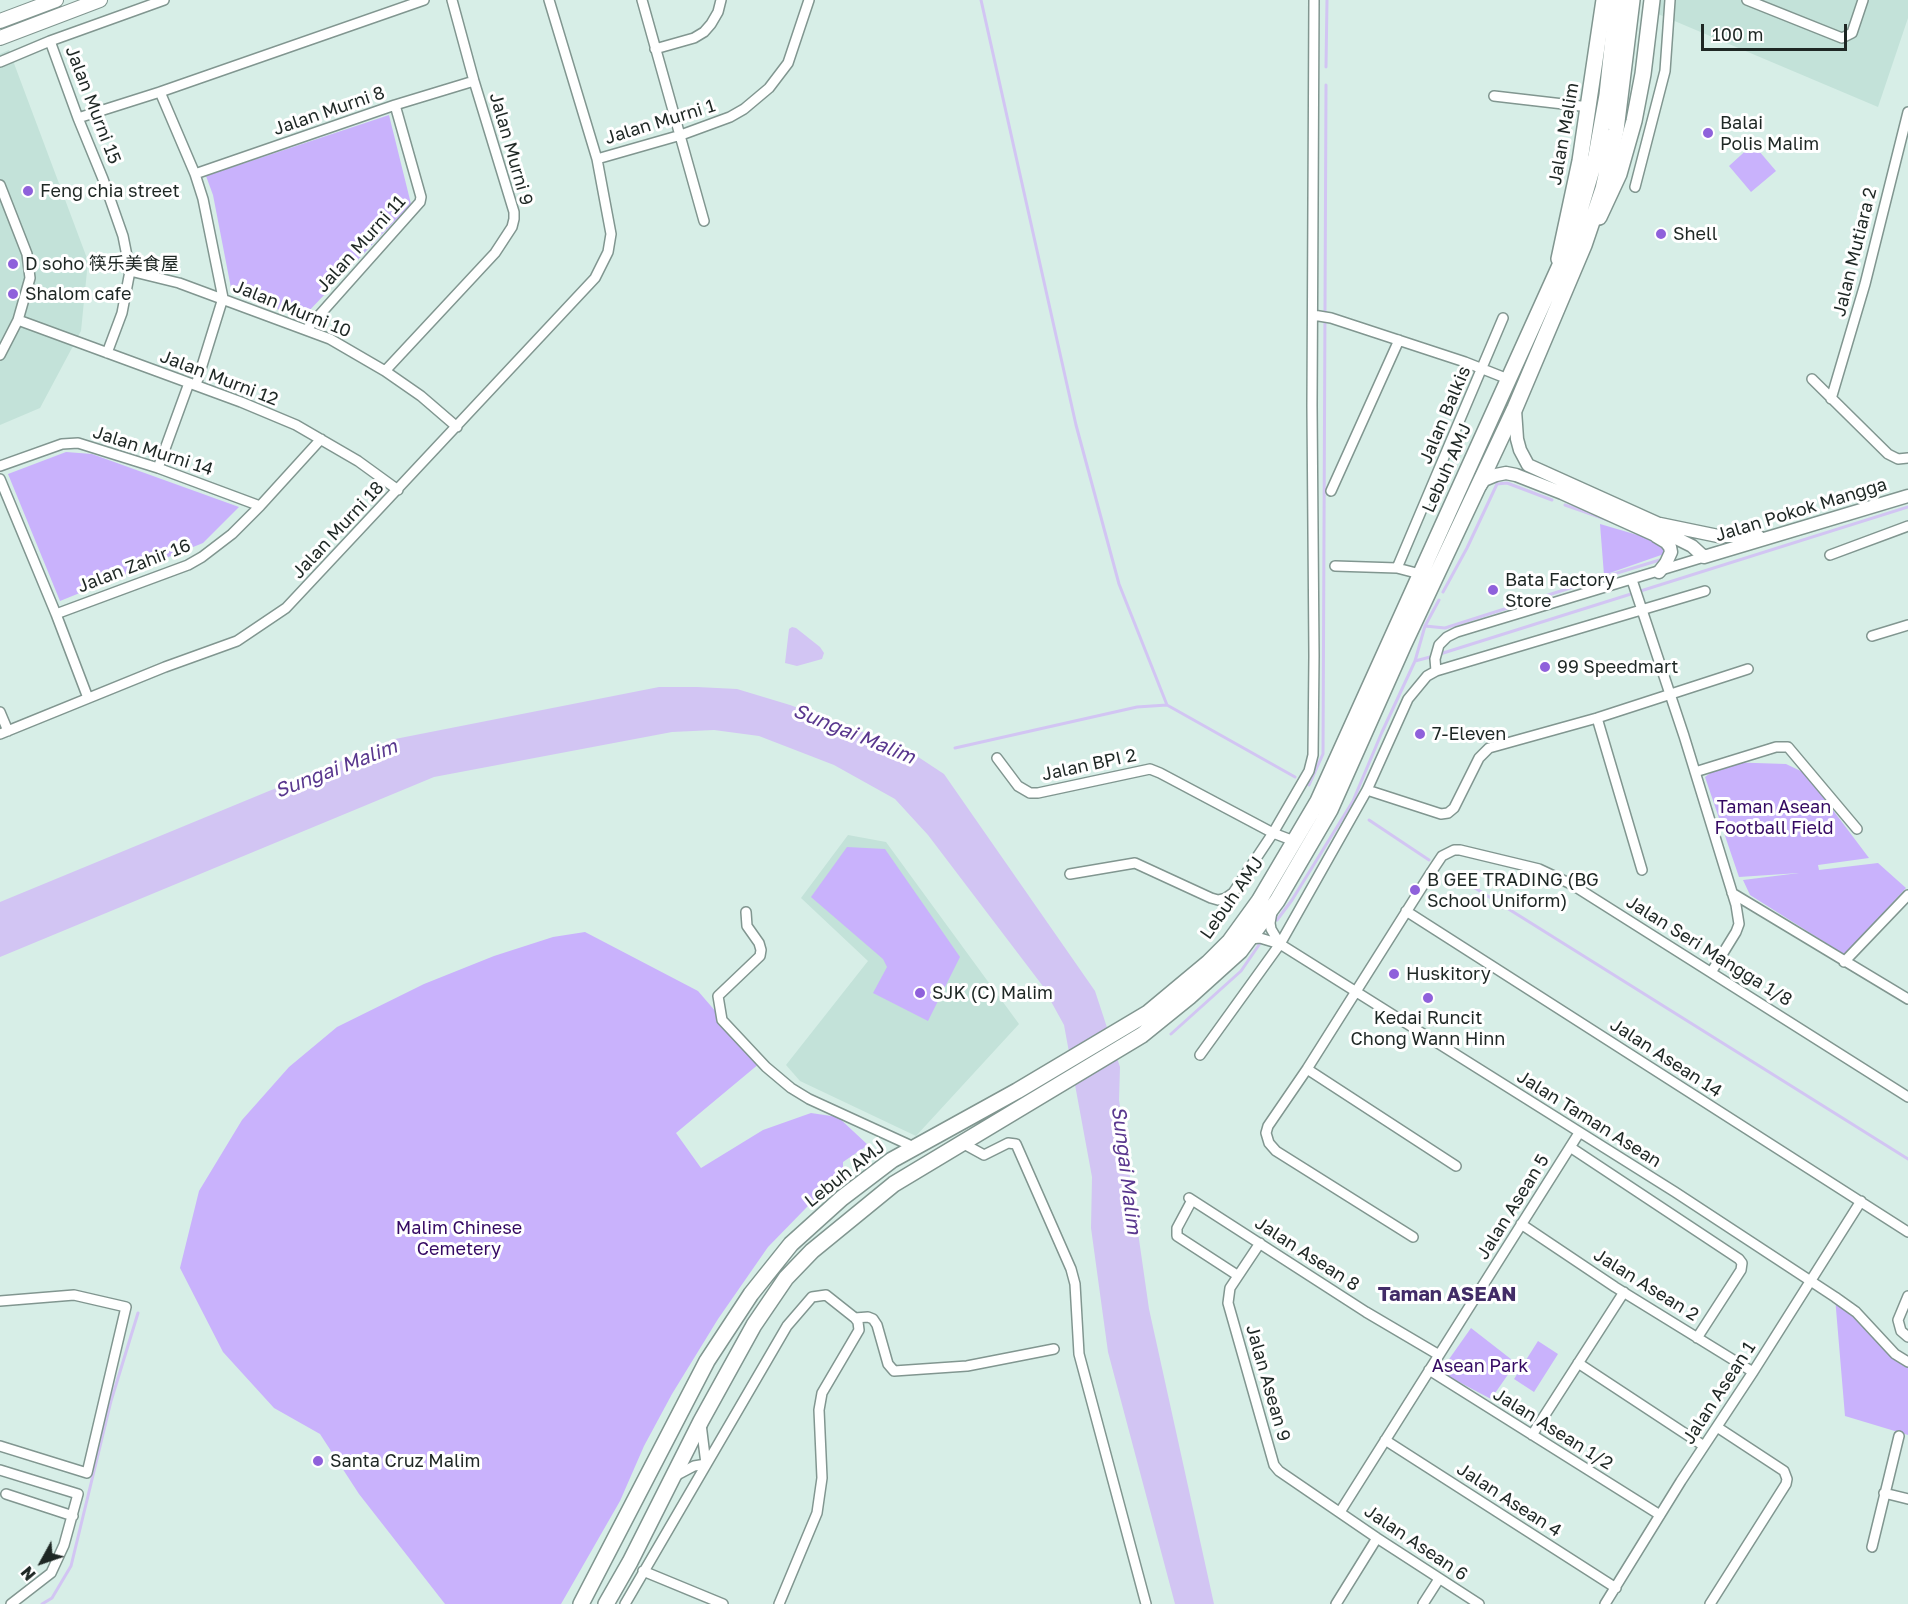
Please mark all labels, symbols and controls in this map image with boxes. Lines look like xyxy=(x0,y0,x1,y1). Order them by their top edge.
scale bar xyxy=(1704,12,1850,50)
text: 100 m xyxy=(1712,23,1763,45)
street label: Jalan Murni 15 xyxy=(61,43,125,167)
street label: Jalan Malim xyxy=(1544,81,1584,187)
street label: Jalan Murni 8 xyxy=(270,82,388,140)
street label: Jalan Murni 9 xyxy=(485,90,537,208)
street label: Jalan Murni 1 xyxy=(602,95,718,149)
place label: Balai Polis Malim xyxy=(1720,112,1819,154)
marker: Balai Polis Malim xyxy=(1701,126,1715,140)
place label: Feng chia street xyxy=(40,180,180,202)
marker: Feng chia street xyxy=(21,184,35,198)
street label: Jalan Mutiara 2 xyxy=(1829,185,1881,319)
street label: Jalan Murni 11 xyxy=(312,191,410,297)
place label: Shell xyxy=(1673,223,1718,245)
marker: Shell xyxy=(1654,227,1668,241)
place label: D soho 筷乐美食屋 xyxy=(25,253,179,275)
marker: D soho 筷乐美食屋 xyxy=(6,257,20,271)
street label: Jalan Murni 10 xyxy=(230,276,354,342)
place label: Shalom cafe xyxy=(25,283,131,305)
marker: Shalom cafe xyxy=(6,287,20,301)
street label: Jalan Murni 12 xyxy=(157,346,281,410)
street label: Jalan Balkis xyxy=(1415,363,1475,467)
street label: Lebuh AMJ xyxy=(1418,420,1476,516)
street label: Jalan Murni 14 xyxy=(90,421,216,481)
street label: Jalan Pokok Mangga xyxy=(1713,474,1889,546)
street label: Jalan Murni 18 xyxy=(287,477,389,583)
street label: Jalan Zahir 16 xyxy=(74,534,194,598)
place label: Bata Factory Store xyxy=(1505,569,1615,612)
marker: Bata Factory Store xyxy=(1486,583,1500,597)
place label: 99 Speedmart xyxy=(1557,656,1678,678)
marker: 99 Speedmart xyxy=(1538,660,1552,674)
water label: Sungai Malim xyxy=(790,699,918,769)
place label: 7-Eleven xyxy=(1432,723,1506,745)
marker: 7-Eleven xyxy=(1413,727,1427,741)
water label: Sungai Malim xyxy=(271,735,401,803)
street label: Jalan BPI 2 xyxy=(1040,744,1138,786)
park label: Taman Asean Football Field xyxy=(1714,796,1834,838)
street label: Lebuh AMJ xyxy=(1196,853,1268,943)
place label: B GEE TRADING (BG School Uniform) xyxy=(1427,869,1599,912)
marker: B GEE TRADING (BG School Uniform) xyxy=(1408,883,1422,897)
street label: Jalan Seri Mangga 1/8 xyxy=(1622,891,1796,1011)
place label: Huskitory xyxy=(1406,963,1491,985)
marker: Huskitory xyxy=(1387,967,1401,981)
place label: SJK (C) Malim xyxy=(932,982,1053,1004)
marker: SJK (C) Malim xyxy=(913,986,927,1000)
marker: Kedai Runcit Chong Wann Hinn xyxy=(1421,991,1435,1005)
place label: Kedai Runcit Chong Wann Hinn xyxy=(1351,1007,1505,1050)
street label: Jalan Asean 14 xyxy=(1606,1014,1726,1102)
street label: Jalan Taman Asean xyxy=(1513,1066,1665,1172)
water label: Sungai Malim xyxy=(1106,1104,1146,1236)
street label: Lebuh AMJ xyxy=(801,1136,889,1212)
street label: Jalan Asean 5 xyxy=(1472,1150,1554,1264)
street label: Jalan Asean 8 xyxy=(1251,1212,1363,1296)
park label: Malim Chinese Cemetery xyxy=(396,1217,522,1260)
street label: Jalan Asean 2 xyxy=(1589,1244,1703,1326)
district label: Taman ASEAN xyxy=(1378,1283,1516,1307)
street label: Jalan Asean 9 xyxy=(1241,1322,1295,1444)
street label: Jalan Asean 1 xyxy=(1678,1338,1760,1448)
park label: Asean Park xyxy=(1432,1355,1528,1377)
street label: Jalan Asean 1/2 xyxy=(1489,1383,1617,1475)
place label: Santa Cruz Malim xyxy=(330,1450,480,1472)
marker: Santa Cruz Malim xyxy=(311,1454,325,1468)
street label: Jalan Asean 4 xyxy=(1453,1458,1565,1542)
street label: Jalan Asean 6 xyxy=(1360,1500,1472,1586)
north arrow xyxy=(12,1532,72,1592)
text: N xyxy=(17,1562,40,1585)

